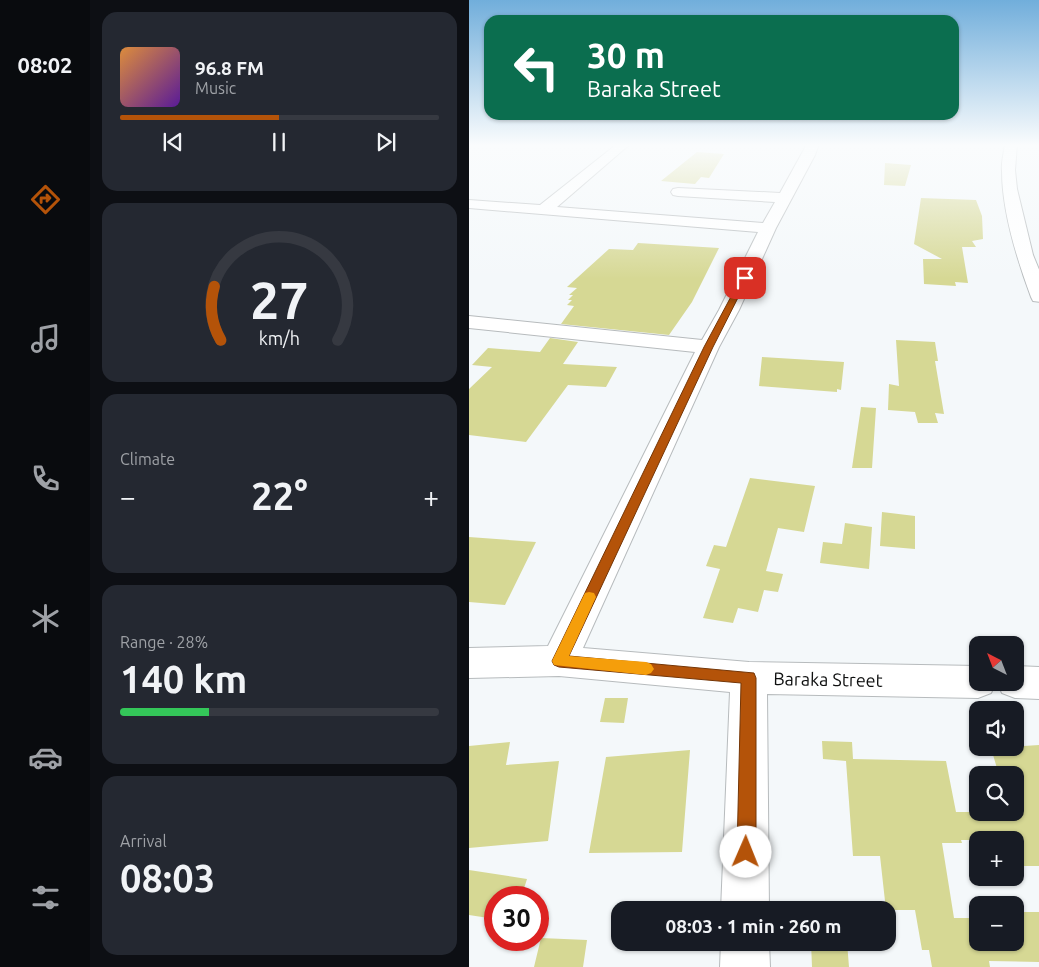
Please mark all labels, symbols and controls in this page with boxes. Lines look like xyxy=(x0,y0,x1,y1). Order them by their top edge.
icon: left xyxy=(504,35,569,100)
text: 30 m xyxy=(587,35,665,75)
text: 08:02 xyxy=(17,52,73,77)
text: 96.8 FM xyxy=(195,57,264,79)
text: Baraka Street xyxy=(587,76,721,101)
text: Music xyxy=(195,79,236,97)
icon: previous xyxy=(159,128,187,156)
icon: pause xyxy=(265,128,293,156)
icon: next xyxy=(372,128,400,156)
icon: directions xyxy=(28,182,63,217)
pin xyxy=(724,257,766,299)
icon: arrive xyxy=(731,264,759,292)
text: 27 xyxy=(250,271,309,329)
icon: music xyxy=(28,321,63,356)
text: km/h xyxy=(259,328,300,348)
text: Climate xyxy=(120,450,175,468)
icon: phone xyxy=(28,461,63,496)
text: 22° xyxy=(251,475,308,517)
text: − xyxy=(120,481,136,512)
text: + xyxy=(423,481,439,512)
icon: climate xyxy=(28,601,63,636)
text: Range · 28% xyxy=(120,633,208,651)
north arrow xyxy=(969,636,1024,691)
map controls xyxy=(969,636,1024,951)
text: 140 km xyxy=(120,658,247,700)
street label: Baraka Street xyxy=(773,668,883,690)
button: sound xyxy=(969,701,1024,756)
icon: car xyxy=(28,740,63,775)
button: search xyxy=(969,766,1024,821)
position arrow xyxy=(719,825,771,877)
button: + xyxy=(969,831,1024,886)
text: Arrival xyxy=(120,832,167,850)
text: 08:03 xyxy=(120,857,215,899)
icon: filters xyxy=(28,880,63,915)
speed limit sign: 30 xyxy=(484,886,549,951)
button: − xyxy=(969,896,1024,951)
text: 08:03 · 1 min · 260 m xyxy=(666,915,841,937)

